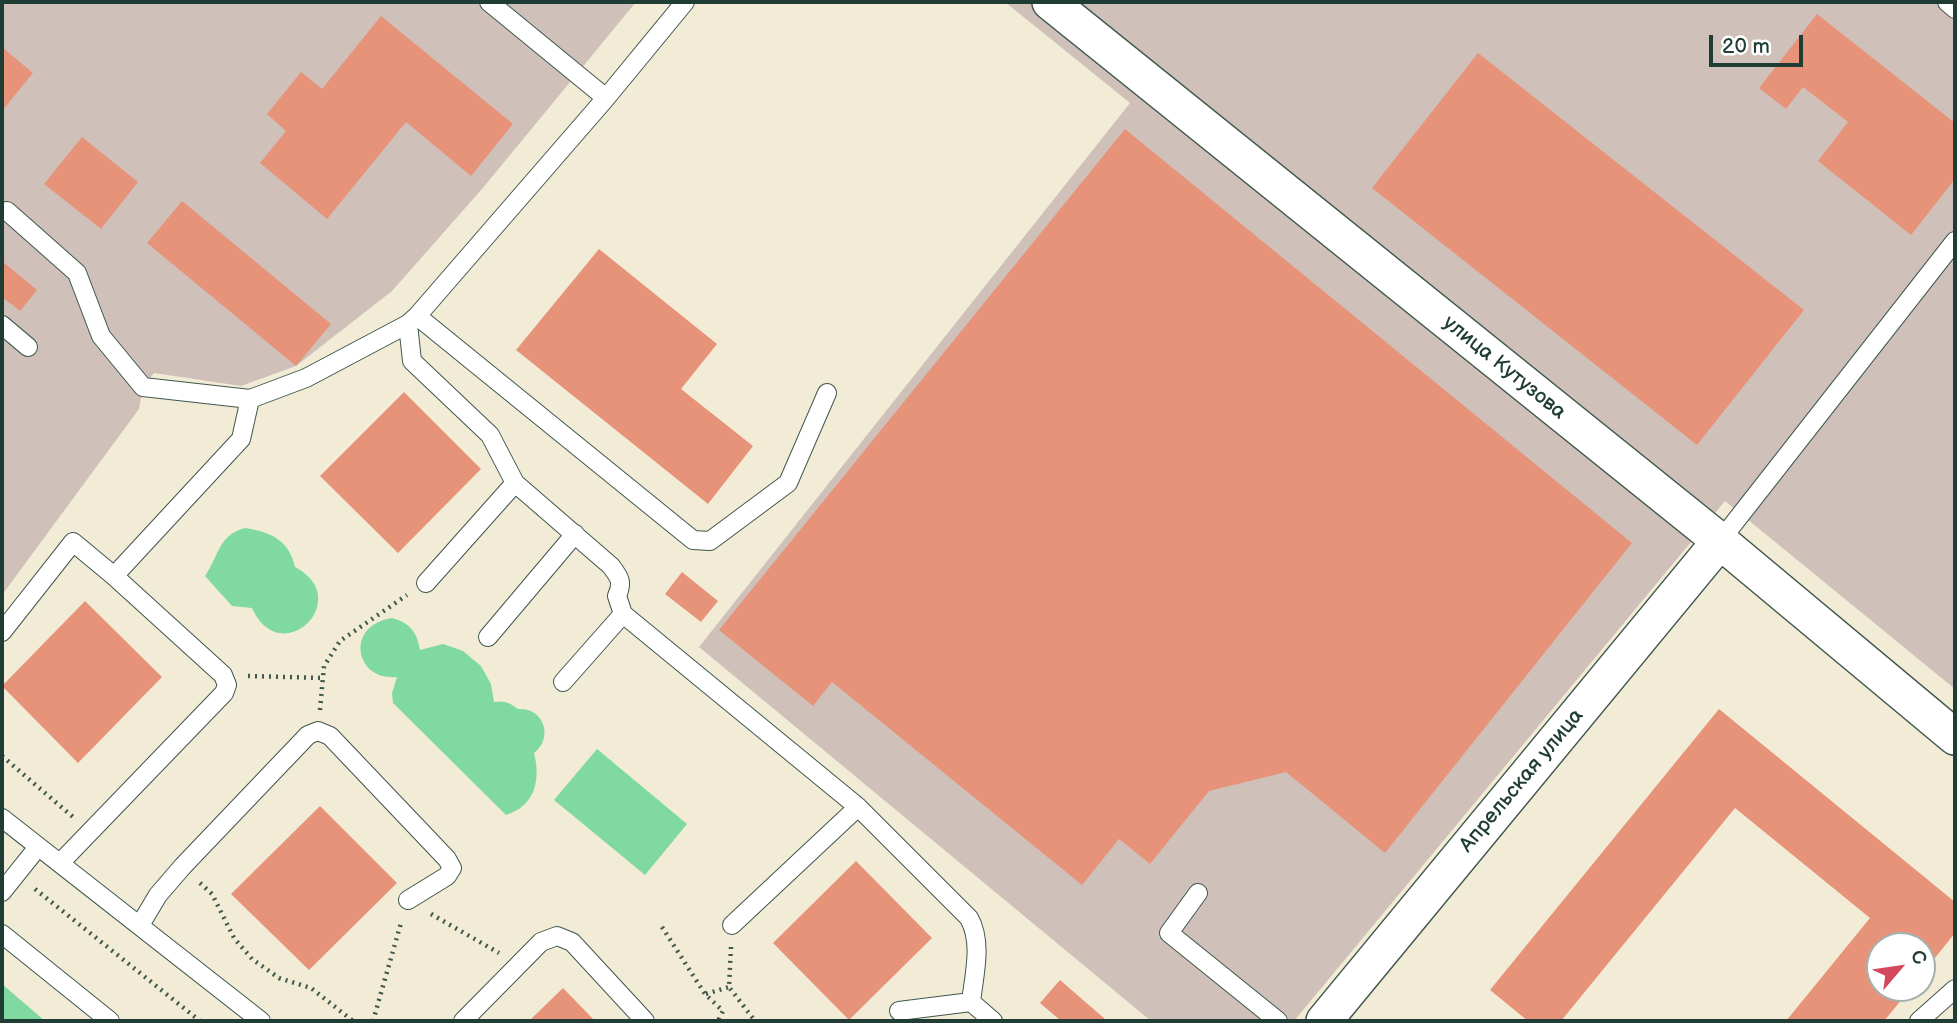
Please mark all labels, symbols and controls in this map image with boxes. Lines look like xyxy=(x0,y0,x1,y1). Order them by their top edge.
scale bar xyxy=(1712,21,1806,65)
text: 20 m xyxy=(1722,34,1770,59)
street label: улица Кутузова xyxy=(1437,311,1571,425)
street label: Апрельская улица xyxy=(1455,704,1589,858)
north arrow xyxy=(1866,932,1936,1002)
text: С xyxy=(1905,946,1931,969)

